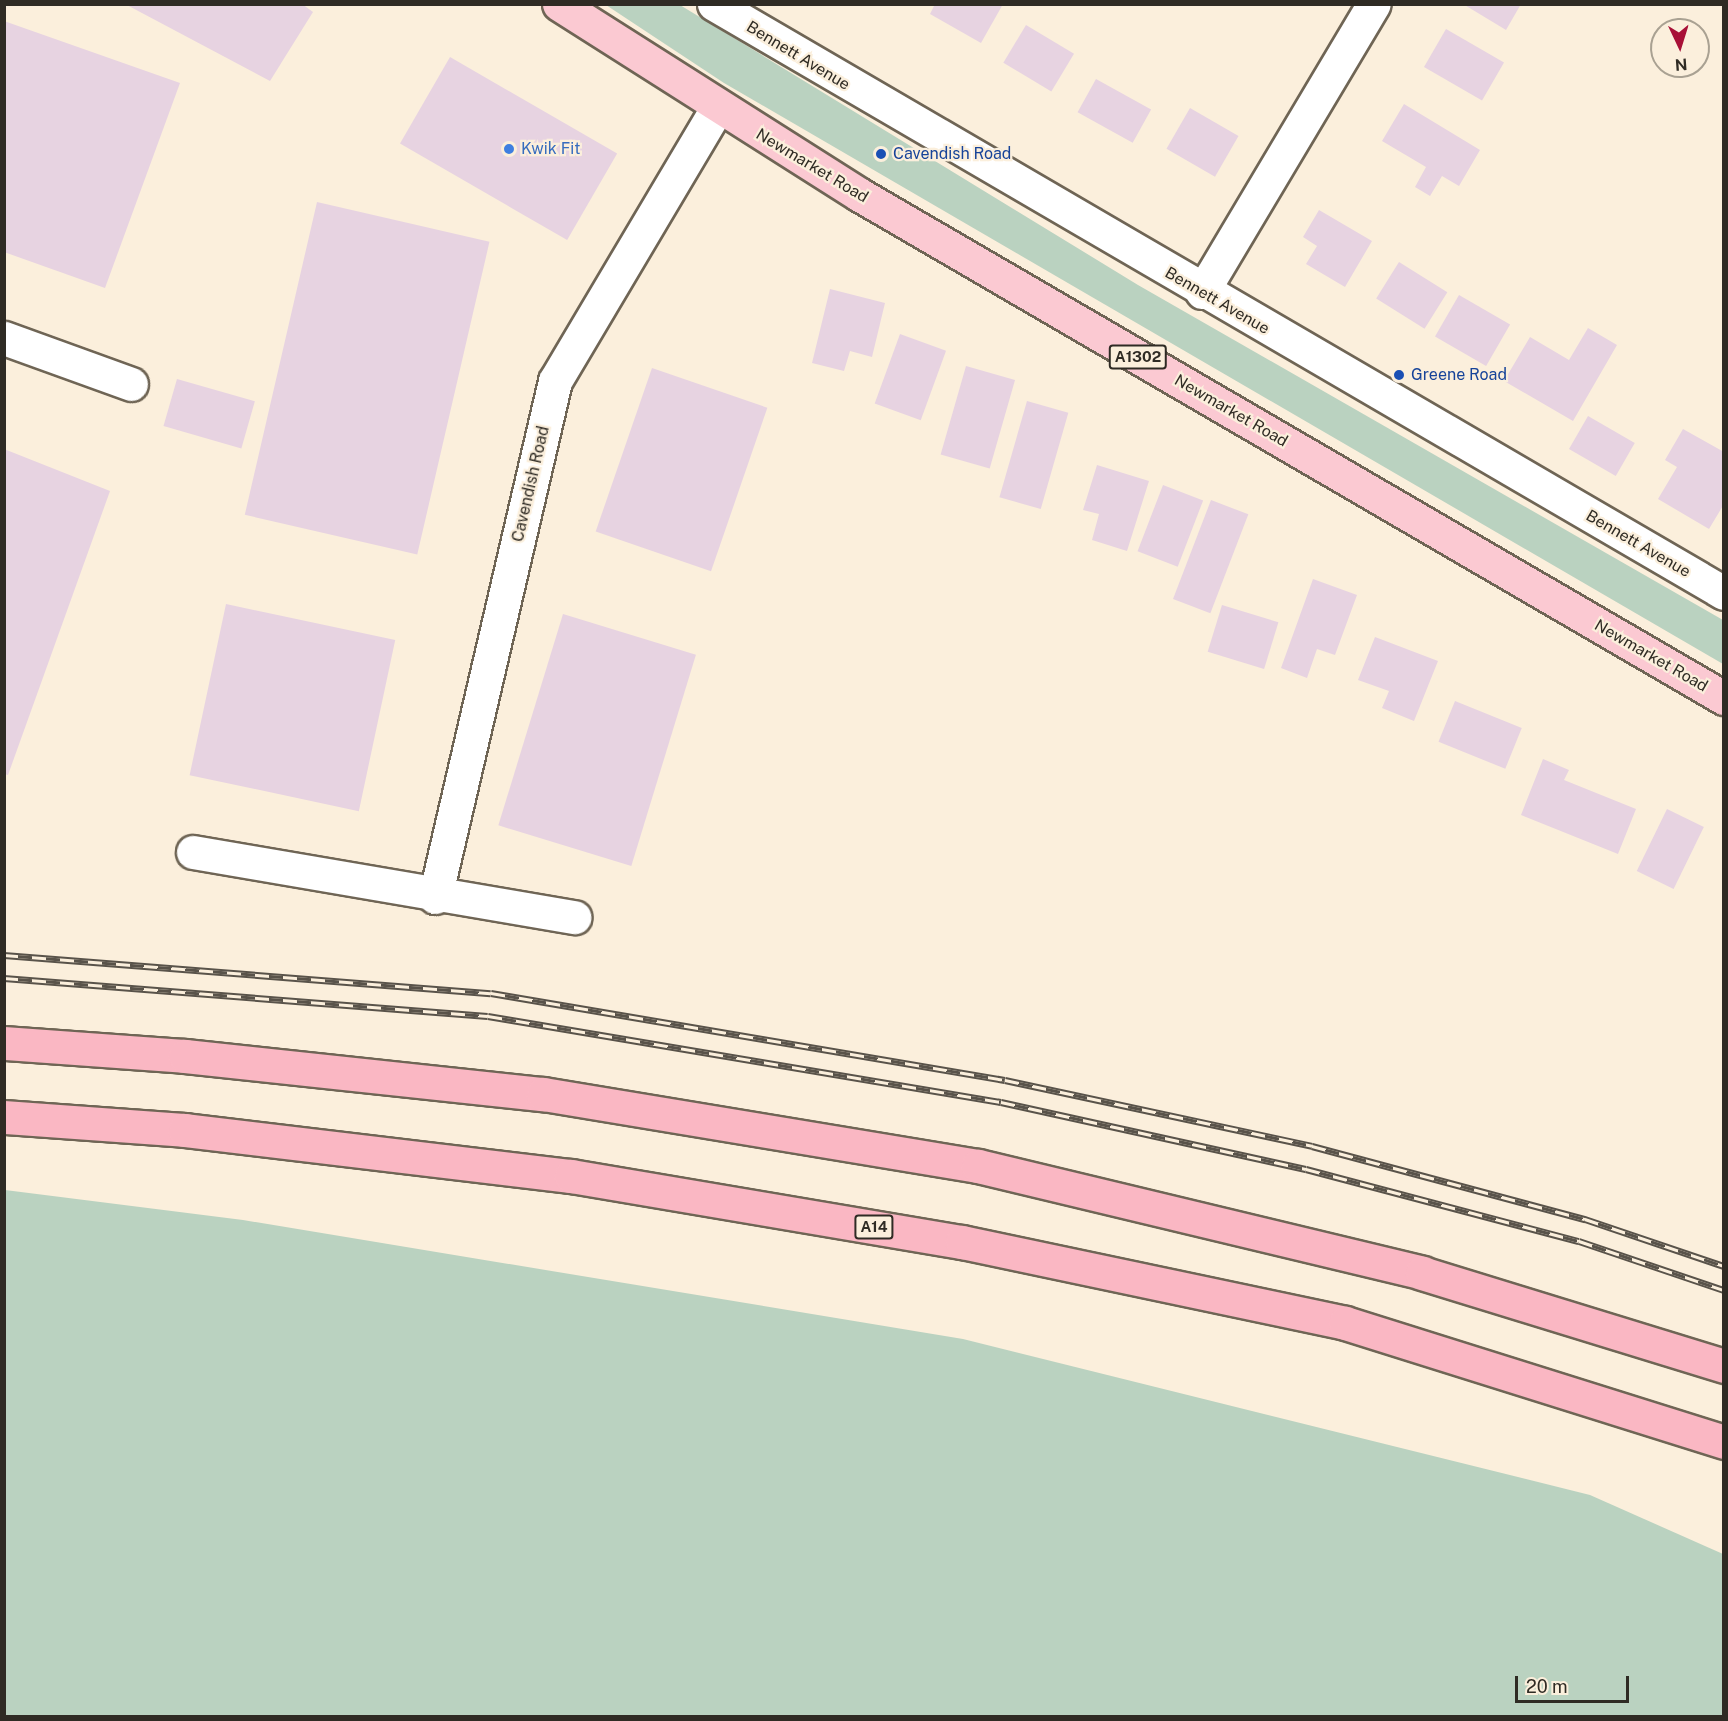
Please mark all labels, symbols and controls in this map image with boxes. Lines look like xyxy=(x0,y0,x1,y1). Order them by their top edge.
street label: Bennett Avenue xyxy=(743,18,853,94)
north arrow xyxy=(1650,18,1710,78)
text: N xyxy=(1674,55,1688,74)
street label: Newmarket Road xyxy=(752,125,872,207)
place label: Kwik Fit xyxy=(521,139,580,159)
marker: Kwik Fit xyxy=(502,142,516,156)
place label: Cavendish Road xyxy=(893,144,1011,164)
marker: Cavendish Road xyxy=(874,147,888,161)
street label: Bennett Avenue xyxy=(1161,263,1273,339)
road number: A1302 xyxy=(1108,345,1168,369)
place label: Greene Road xyxy=(1411,365,1507,385)
marker: Greene Road xyxy=(1392,368,1406,382)
street label: Newmarket Road xyxy=(1171,371,1291,451)
street label: Cavendish Road xyxy=(508,424,554,544)
street label: Bennett Avenue xyxy=(1582,506,1694,582)
street label: Newmarket Road xyxy=(1591,616,1711,696)
road number: A14 xyxy=(853,1215,895,1239)
scale bar xyxy=(1518,1664,1632,1702)
text: 20 m xyxy=(1526,1676,1568,1697)

